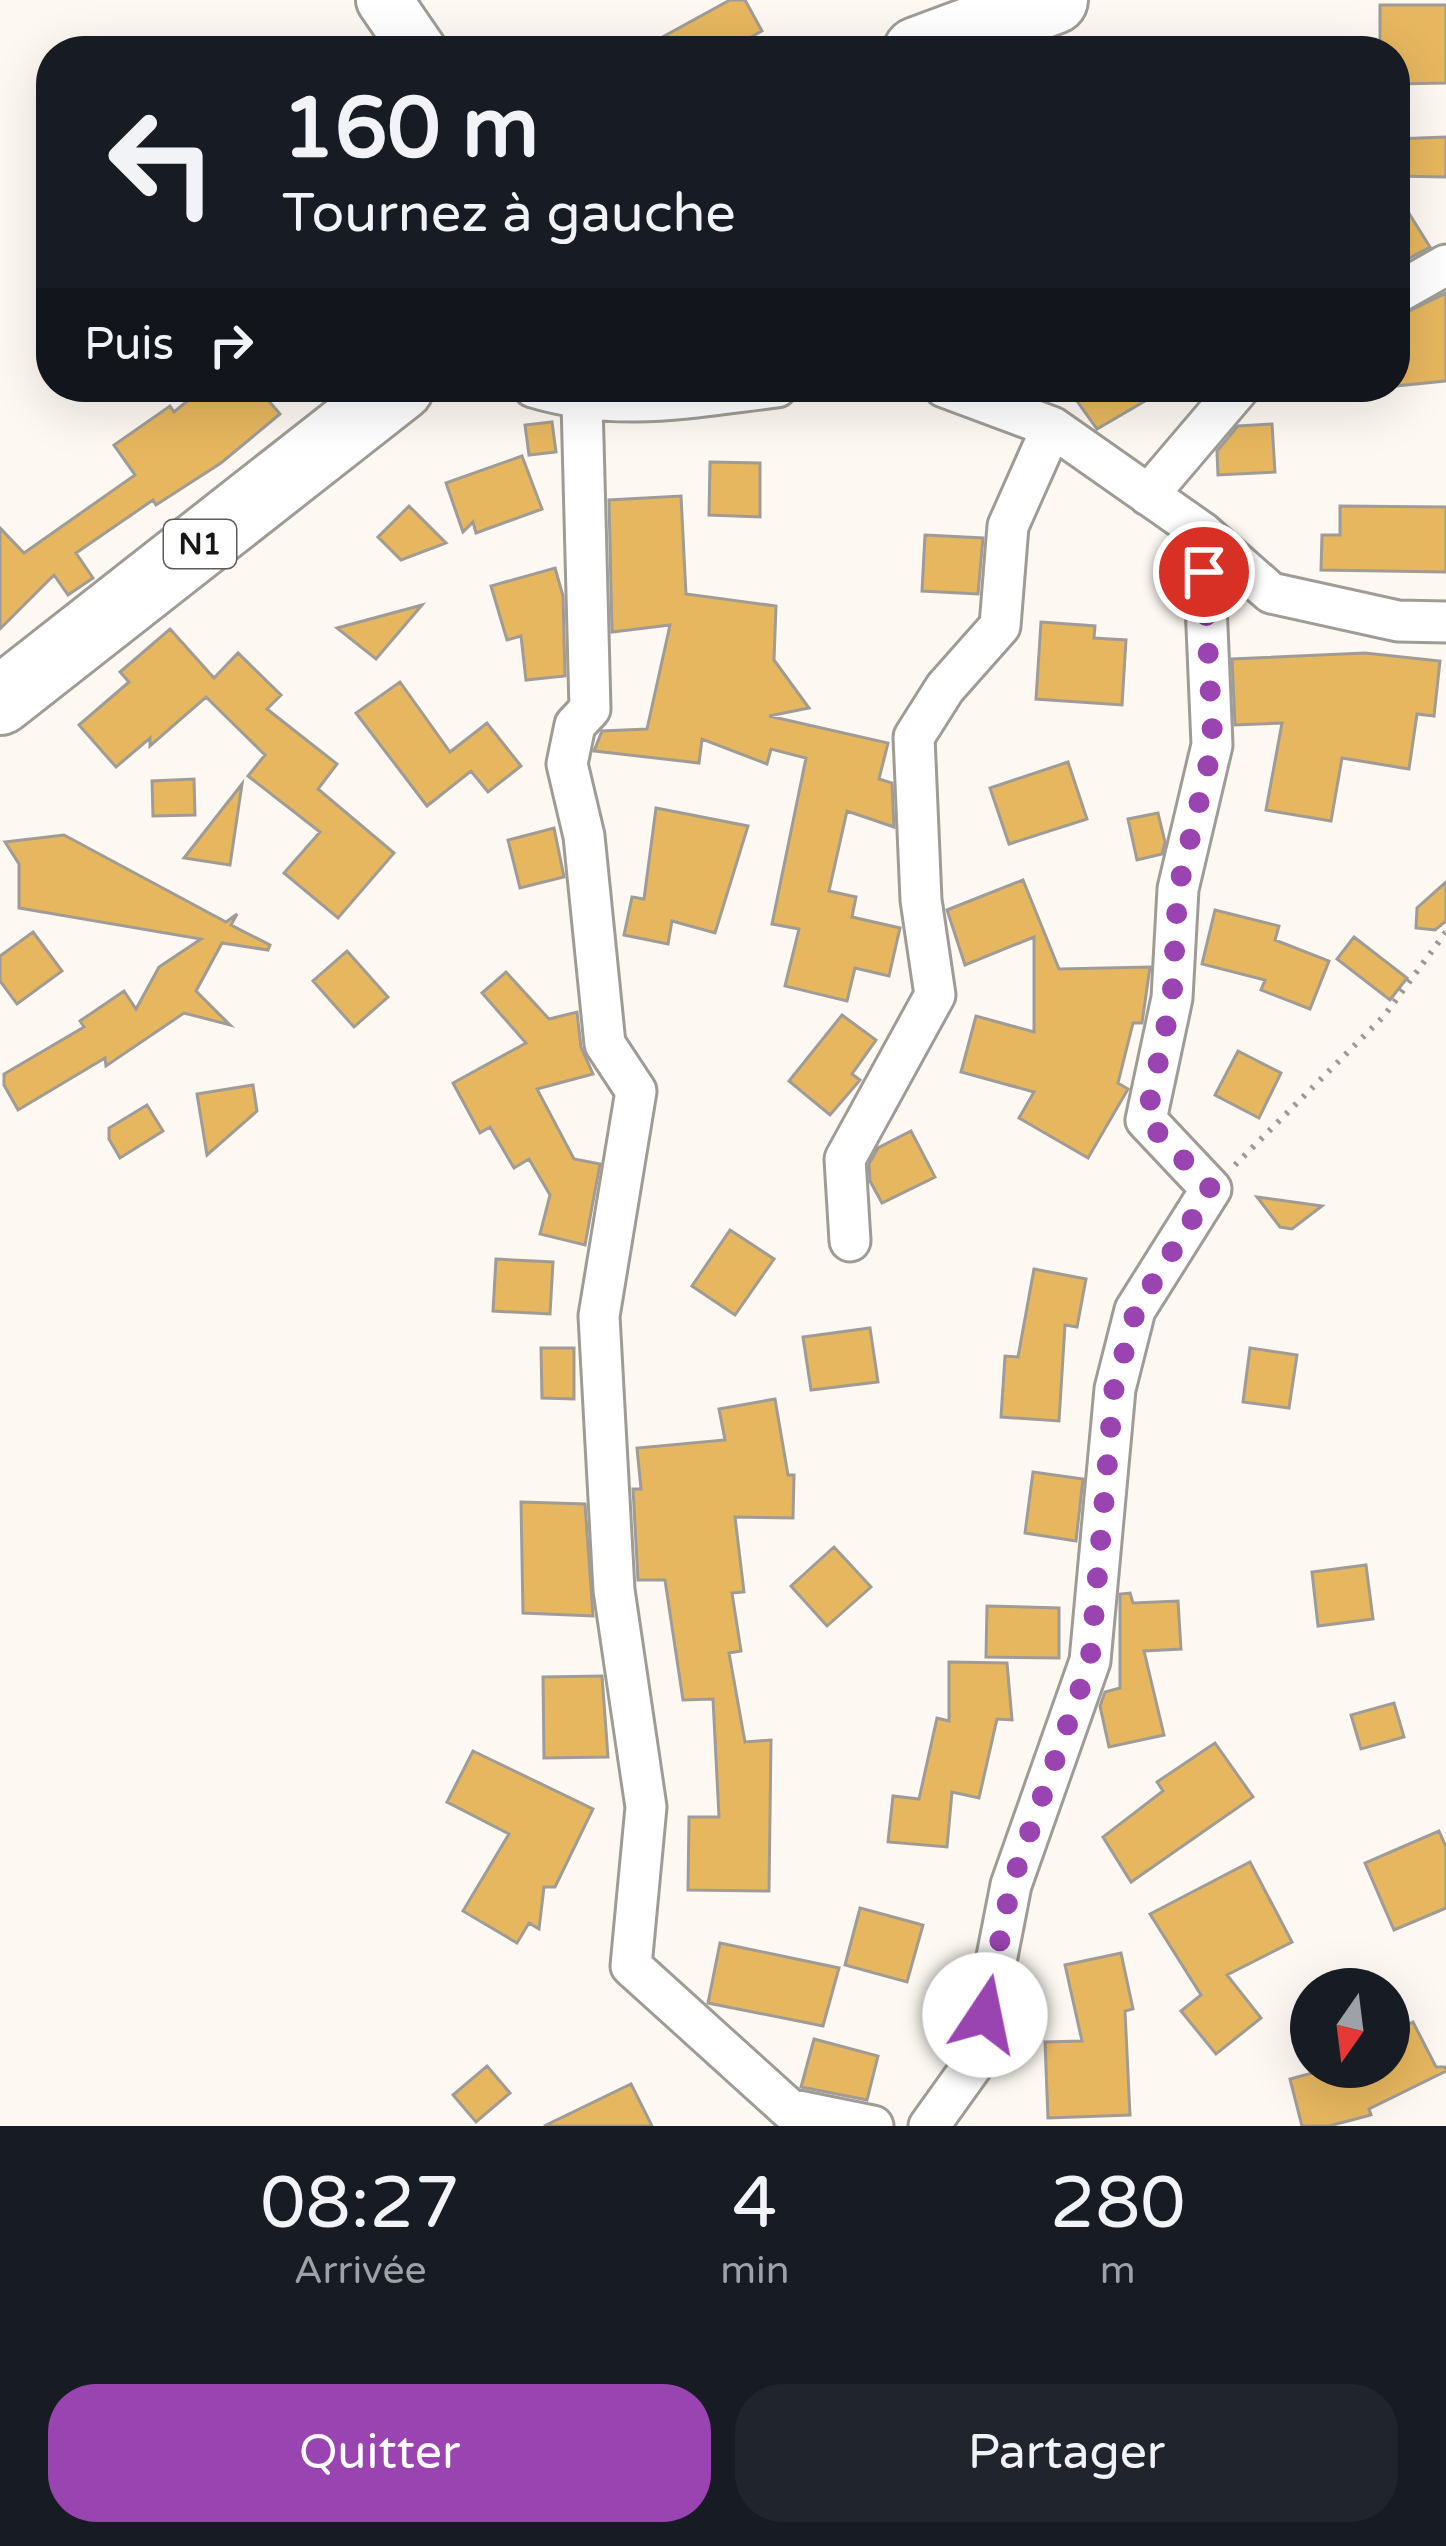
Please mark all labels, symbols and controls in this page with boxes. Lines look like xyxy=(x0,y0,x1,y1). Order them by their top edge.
text: 160 m xyxy=(282,79,539,180)
icon: left xyxy=(84,84,240,240)
text: Tournez à gauche xyxy=(282,181,736,246)
icon: right xyxy=(198,312,264,378)
text: Puis xyxy=(84,318,174,372)
road number: N1 xyxy=(164,520,236,568)
pin xyxy=(1153,521,1255,623)
icon: arrive xyxy=(1171,539,1237,605)
position arrow xyxy=(922,1952,1048,2078)
north arrow xyxy=(1290,1968,1410,2088)
map controls xyxy=(1290,1968,1410,2088)
text: 08:27 xyxy=(260,2161,460,2248)
text: 4 xyxy=(732,2161,778,2248)
text: 280 xyxy=(1050,2161,1186,2248)
text: Arrivée xyxy=(294,2247,427,2294)
text: min xyxy=(720,2247,790,2294)
text: m xyxy=(1100,2247,1136,2294)
button: Quitter xyxy=(48,2384,711,2522)
button: Partager xyxy=(735,2384,1398,2522)

